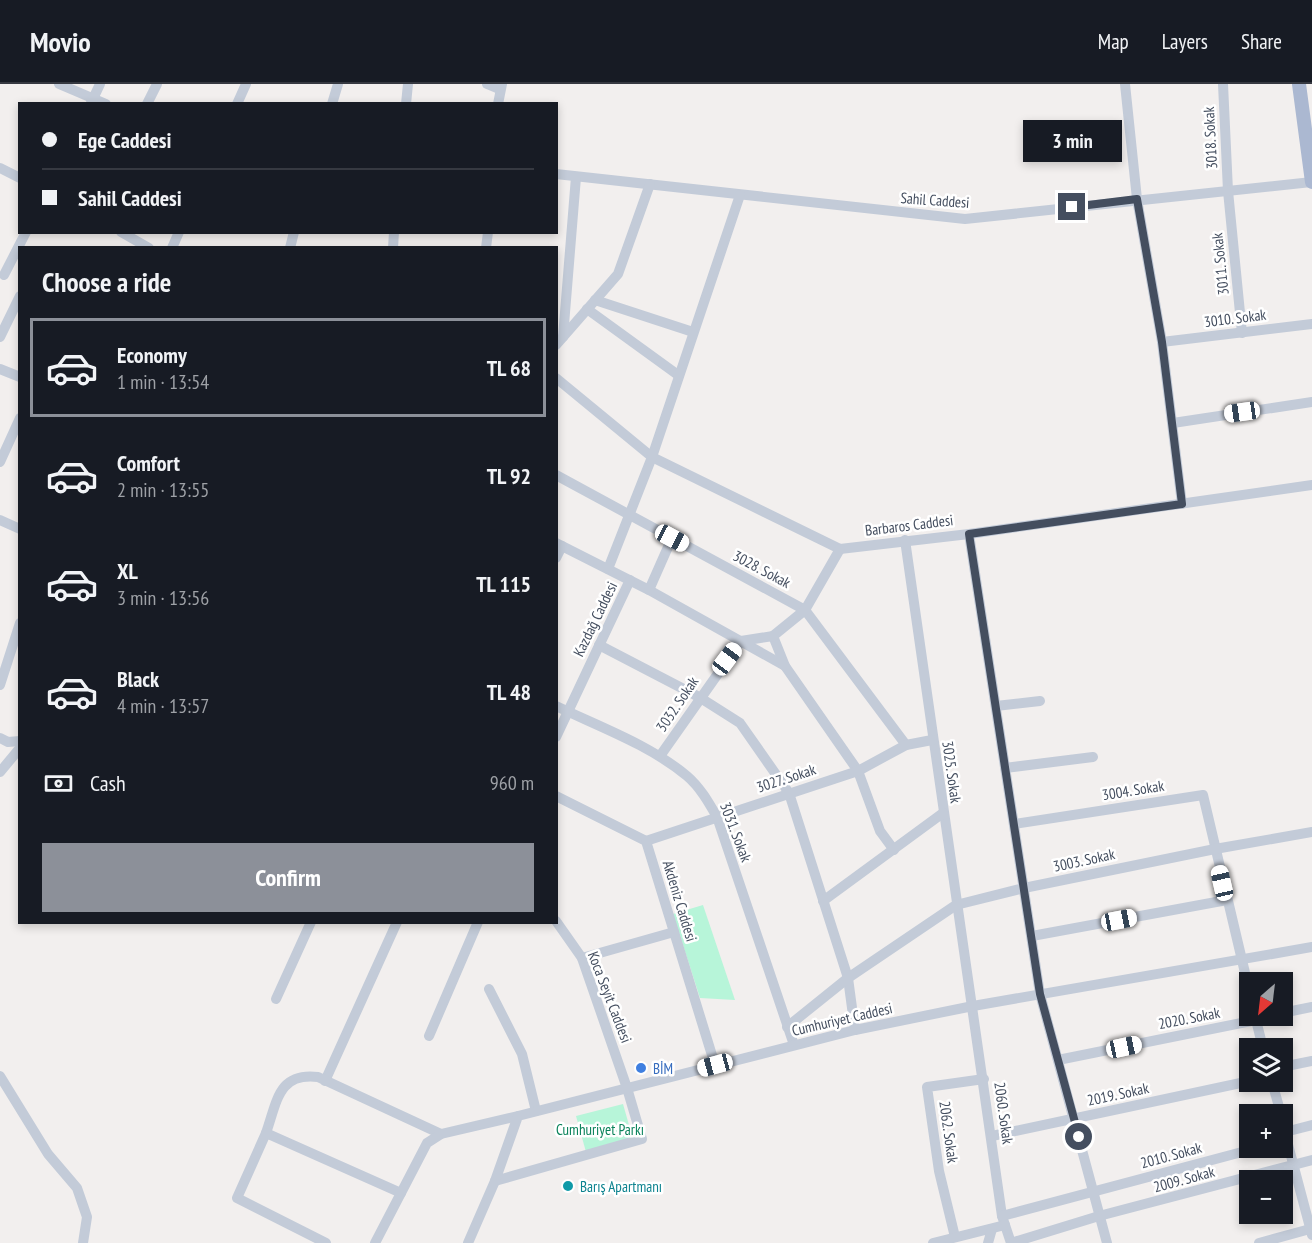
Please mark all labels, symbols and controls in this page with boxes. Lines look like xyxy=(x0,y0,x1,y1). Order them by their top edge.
text: Movio xyxy=(30,23,91,60)
text: Map xyxy=(1098,28,1129,55)
text: Layers xyxy=(1162,28,1208,55)
text: Share xyxy=(1241,28,1282,55)
street label: 3018. Sokak xyxy=(1199,106,1221,170)
callout: 3 min xyxy=(1022,120,1122,162)
text: Ege Caddesi xyxy=(78,126,171,154)
text: 3 min xyxy=(1052,128,1093,154)
text: Sahil Caddesi xyxy=(78,184,182,212)
street label: Sahil Caddesi xyxy=(900,188,970,212)
route end xyxy=(1058,193,1085,220)
street label: 3011. Sokak xyxy=(1207,232,1233,296)
text: Choose a ride xyxy=(42,265,171,299)
street label: 3010. Sokak xyxy=(1203,305,1267,331)
icon: car xyxy=(45,341,99,395)
text: Economy xyxy=(117,341,187,369)
text: TL 68 xyxy=(487,354,531,382)
text: 1 min · 13:54 xyxy=(117,369,209,395)
car xyxy=(1223,401,1261,423)
icon: car xyxy=(45,449,99,503)
text: Comfort xyxy=(117,449,180,477)
text: TL 92 xyxy=(487,462,531,490)
text: 2 min · 13:55 xyxy=(117,477,209,503)
street label: Barbaros Caddesi xyxy=(864,510,954,540)
car xyxy=(652,522,692,554)
street label: 3028. Sokak xyxy=(730,546,794,592)
icon: car xyxy=(45,557,99,611)
text: XL xyxy=(117,557,138,585)
text: TL 115 xyxy=(476,570,531,598)
street label: Kazdağ Caddesi xyxy=(569,579,621,659)
text: 3 min · 13:56 xyxy=(117,585,209,611)
car xyxy=(709,639,745,679)
icon: car xyxy=(45,665,99,719)
text: Black xyxy=(117,665,159,693)
street label: 3032. Sokak xyxy=(652,673,702,735)
text: TL 48 xyxy=(487,678,531,706)
text: 4 min · 13:57 xyxy=(117,693,209,719)
street label: 3025. Sokak xyxy=(938,740,966,804)
street label: 3027. Sokak xyxy=(754,759,818,796)
icon: cash xyxy=(42,767,75,800)
text: Cash xyxy=(90,769,126,797)
text: 960 m xyxy=(490,770,534,796)
street label: 3004. Sokak xyxy=(1101,776,1165,804)
street label: 3031. Sokak xyxy=(716,799,756,865)
button: Confirm xyxy=(42,843,534,912)
street label: 3003. Sokak xyxy=(1052,844,1117,876)
street label: Akdeniz Caddesi xyxy=(659,858,701,944)
car xyxy=(1209,863,1235,903)
car xyxy=(1100,908,1138,932)
street label: Koca Seyit Caddesi xyxy=(584,949,636,1045)
north arrow xyxy=(1239,972,1293,1026)
map controls xyxy=(1239,972,1293,1224)
street label: Cumhuriyet Caddesi xyxy=(790,998,894,1040)
street label: 2020. Sokak xyxy=(1157,1003,1222,1033)
car xyxy=(1105,1034,1143,1060)
button: layers xyxy=(1239,1038,1293,1092)
car xyxy=(695,1052,735,1078)
place label: BİM xyxy=(653,1059,673,1078)
marker: BİM xyxy=(634,1061,648,1075)
street label: 2019. Sokak xyxy=(1086,1078,1151,1110)
street label: 2060. Sokak xyxy=(990,1081,1018,1145)
street label: 2062. Sokak xyxy=(935,1100,963,1164)
button: + xyxy=(1239,1104,1293,1158)
park label: Cumhuriyet Parkı xyxy=(556,1120,644,1139)
route start xyxy=(1065,1123,1092,1150)
street label: 2010. Sokak xyxy=(1138,1138,1204,1172)
street label: 2009. Sokak xyxy=(1151,1162,1217,1196)
button: − xyxy=(1239,1170,1293,1224)
place label: Barış Apartmanı xyxy=(580,1177,662,1196)
marker: Barış Apartmanı xyxy=(561,1179,575,1193)

